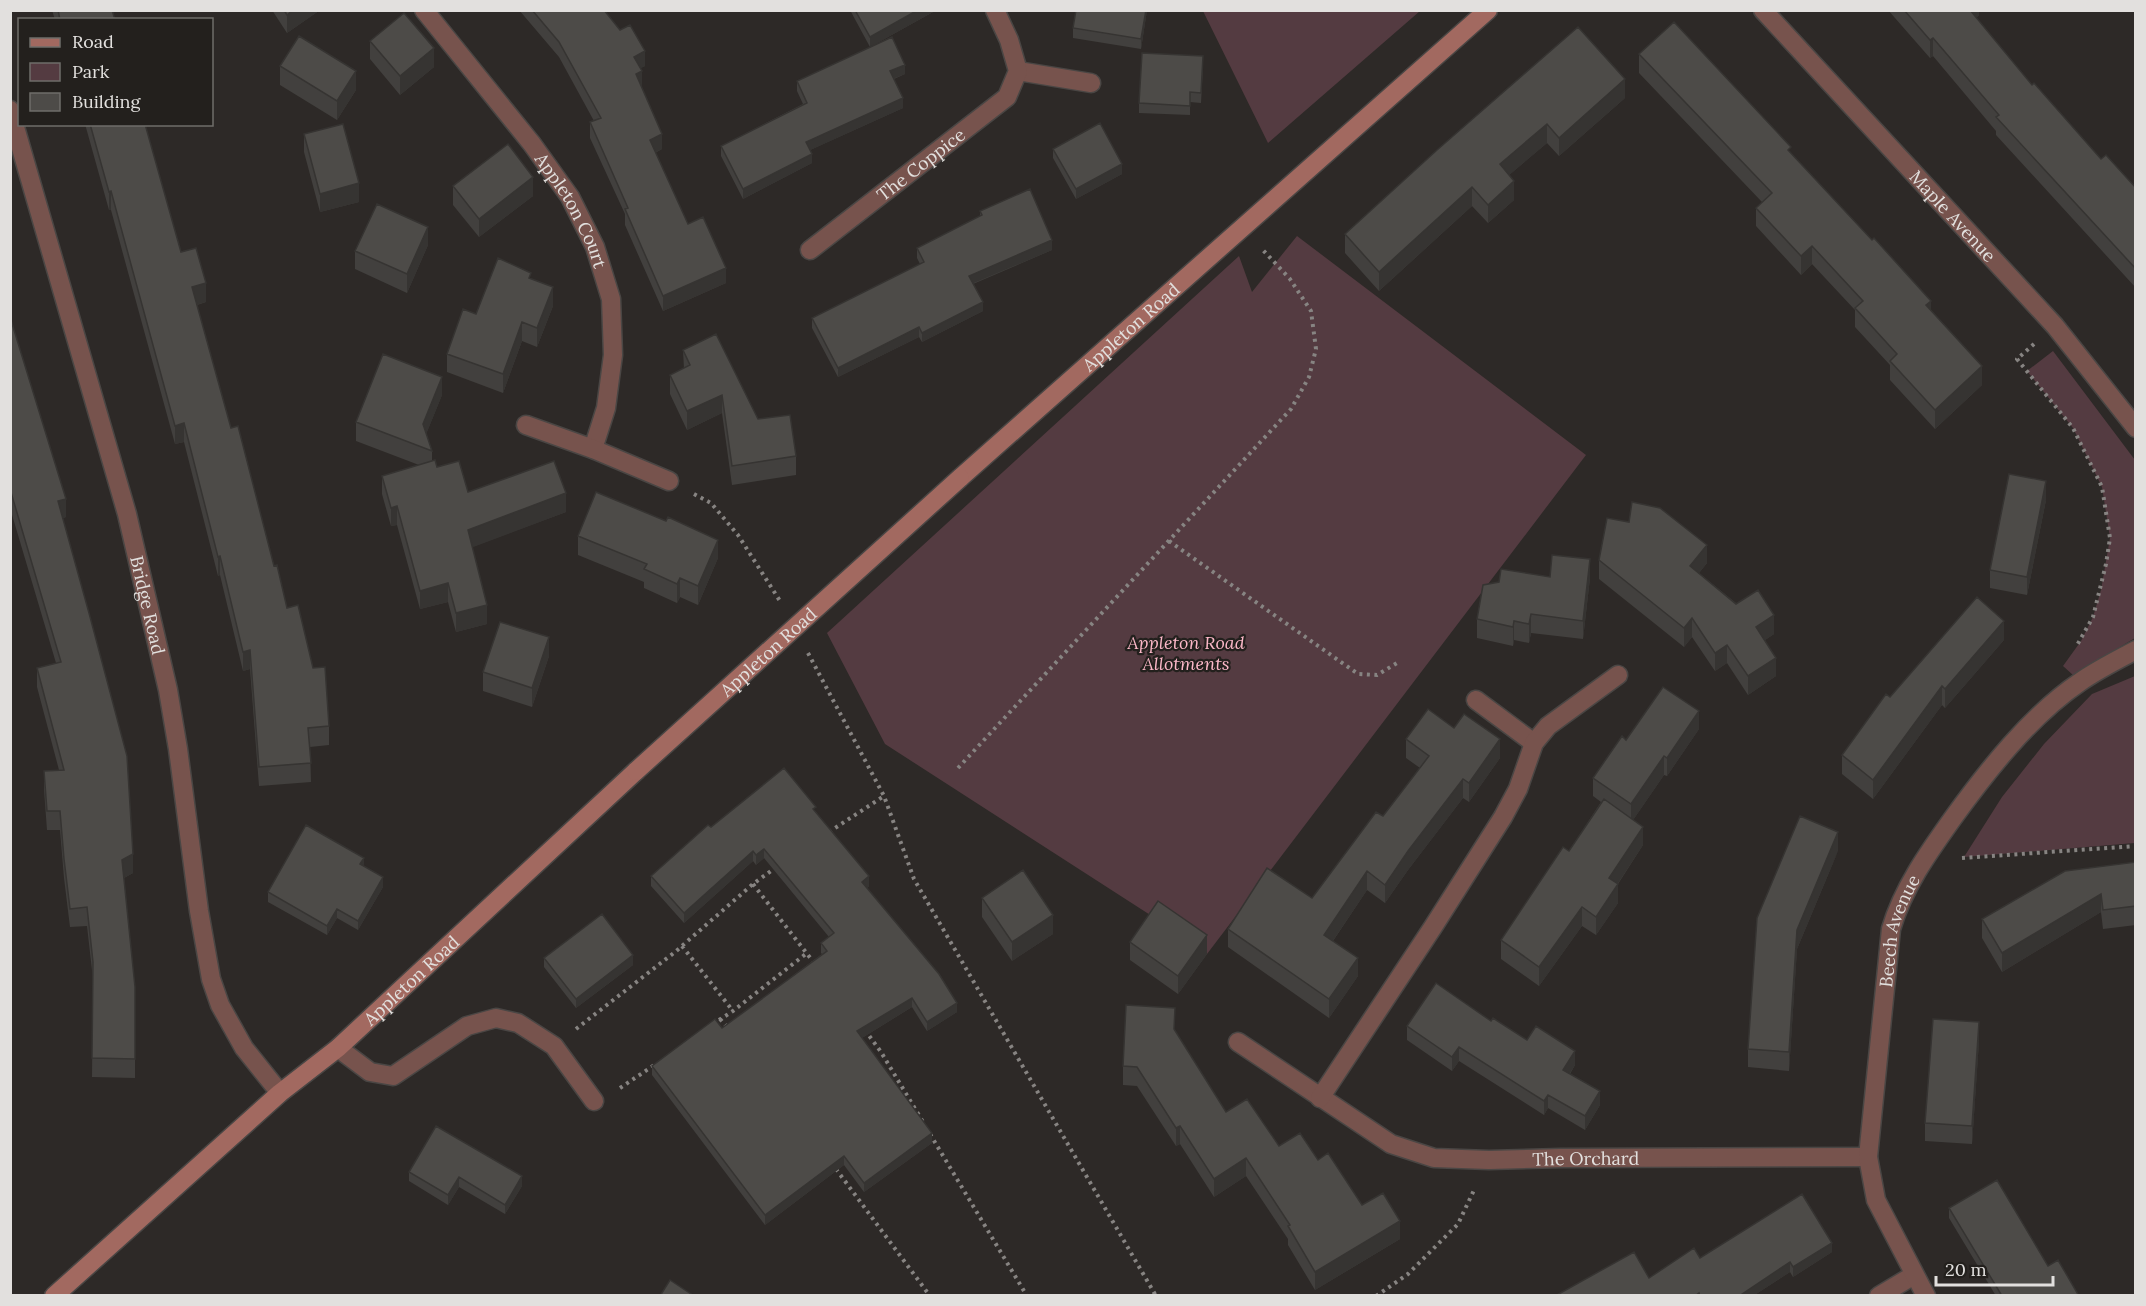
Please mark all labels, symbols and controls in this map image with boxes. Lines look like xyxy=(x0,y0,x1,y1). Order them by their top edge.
legend xyxy=(18,18,213,126)
text: Road xyxy=(72,30,114,53)
text: Park xyxy=(72,60,110,83)
text: Building xyxy=(72,90,142,113)
street label: The Coppice xyxy=(872,122,970,206)
street label: Appleton Court xyxy=(530,147,612,271)
street label: Maple Avenue xyxy=(1905,165,2001,267)
street label: Appleton Road xyxy=(1076,277,1184,377)
street label: Bridge Road xyxy=(126,553,171,657)
street label: Appleton Road xyxy=(714,602,821,702)
park label: Appleton Road Allotments xyxy=(1126,631,1245,675)
street label: Beech Avenue xyxy=(1874,870,1925,988)
street label: Appleton Road xyxy=(358,930,464,1031)
street label: The Orchard xyxy=(1532,1146,1640,1170)
scale bar xyxy=(1936,1249,2053,1287)
text: 20 m xyxy=(1945,1258,1987,1281)

